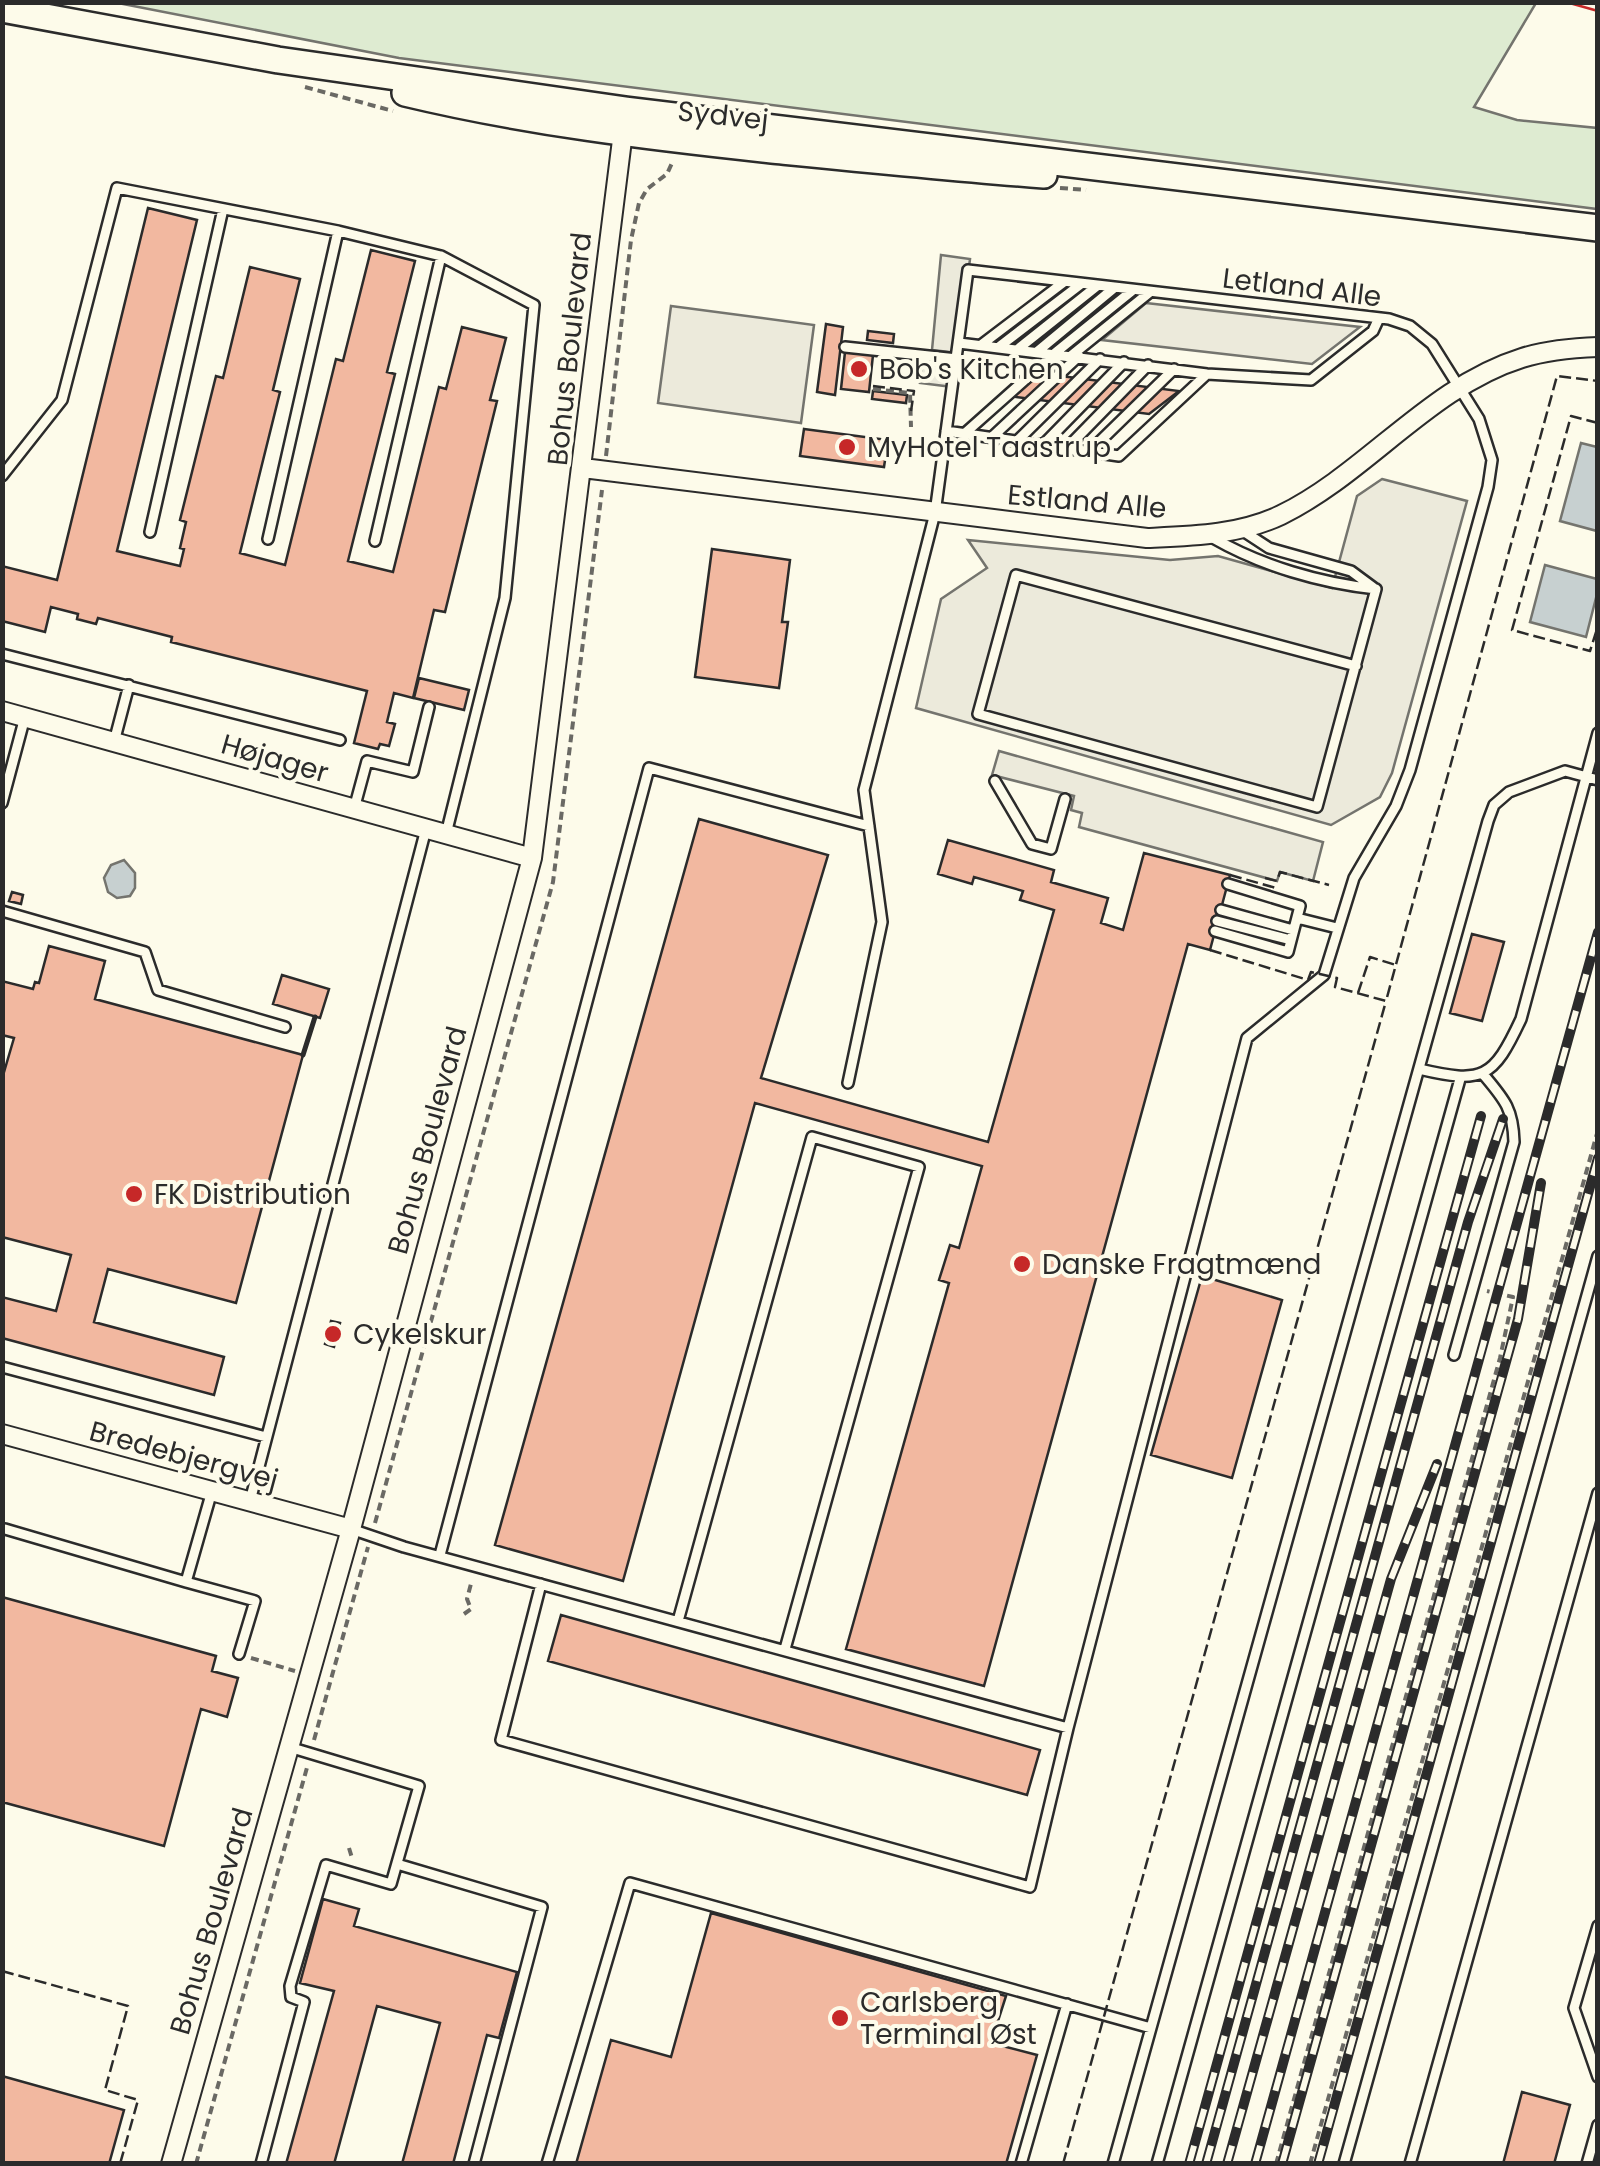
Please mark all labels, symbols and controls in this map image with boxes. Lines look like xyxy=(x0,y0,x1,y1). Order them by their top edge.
street label: Sydvej xyxy=(676,91,770,140)
street label: Bohus Boulevard xyxy=(538,231,601,468)
street label: Letland Alle xyxy=(1220,258,1384,317)
place label: Bob's Kitchen xyxy=(879,350,1064,389)
marker: Bob's Kitchen xyxy=(848,358,870,380)
place label: MyHotel Taastrup xyxy=(867,428,1111,467)
marker: MyHotel Taastrup xyxy=(836,436,858,458)
street label: Estland Alle xyxy=(1006,475,1168,528)
street label: Højager xyxy=(217,725,333,792)
street label: Bohus Boulevard xyxy=(378,1022,477,1258)
place label: FK Distribution xyxy=(154,1175,351,1214)
marker: FK Distribution xyxy=(123,1183,145,1205)
place label: Danske Fragtmænd xyxy=(1042,1245,1322,1284)
marker: Danske Fragtmænd xyxy=(1011,1253,1033,1275)
place label: Cykelskur xyxy=(353,1315,486,1354)
marker: Cykelskur xyxy=(322,1323,344,1345)
street label: Bredebjergvej xyxy=(85,1412,283,1499)
street label: Bohus Boulevard xyxy=(160,1803,263,2039)
place label: Carlsberg Terminal Øst xyxy=(860,1983,1037,2054)
marker: Carlsberg Terminal Øst xyxy=(829,2007,851,2029)

